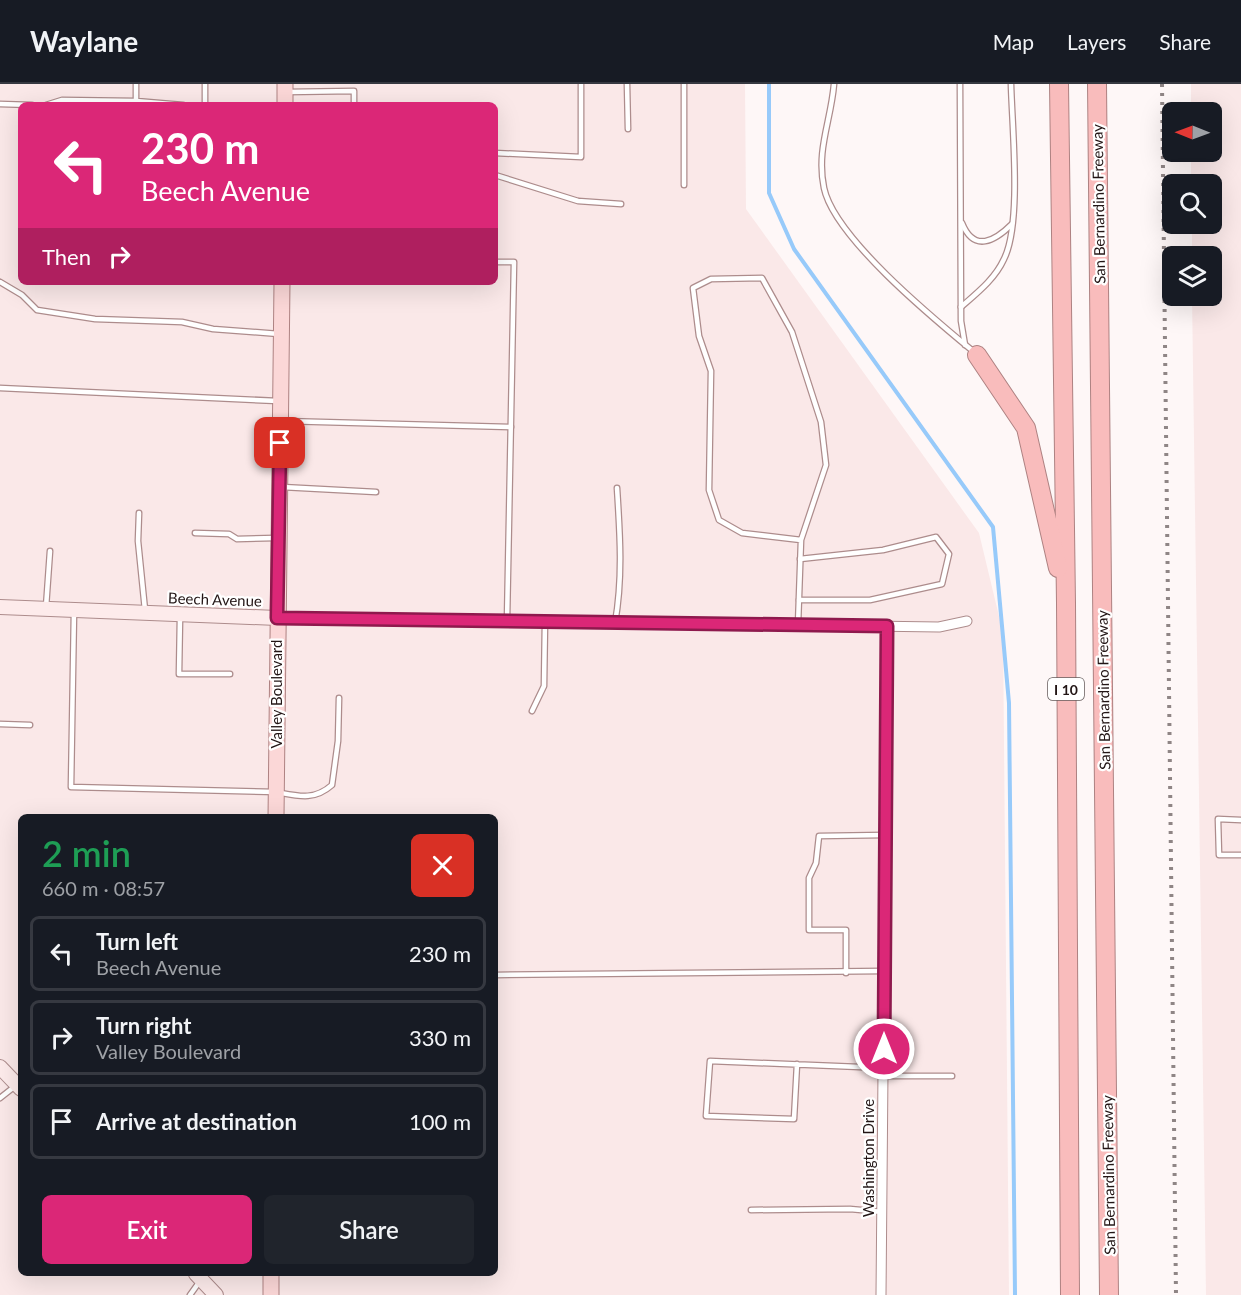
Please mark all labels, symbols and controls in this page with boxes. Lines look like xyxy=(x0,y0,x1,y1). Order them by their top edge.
text: Waylane xyxy=(30,24,138,58)
text: Map xyxy=(993,29,1034,54)
text: Layers xyxy=(1067,29,1126,54)
text: Share xyxy=(1159,29,1211,54)
north arrow xyxy=(1162,102,1222,162)
map controls xyxy=(1162,102,1222,306)
text: 230 m xyxy=(141,123,259,173)
street label: San Bernardino Freeway xyxy=(1088,124,1108,284)
icon: left xyxy=(42,126,120,204)
text: Beech Avenue xyxy=(141,174,310,207)
button: search xyxy=(1162,174,1222,234)
icon: right xyxy=(103,240,136,273)
text: Then xyxy=(42,243,91,270)
button: layers xyxy=(1162,246,1222,306)
pin xyxy=(254,417,305,468)
icon: arrive xyxy=(263,426,296,459)
street label: Beech Avenue xyxy=(168,588,262,610)
street label: San Bernardino Freeway xyxy=(1093,610,1113,770)
street label: Valley Boulevard xyxy=(267,640,285,748)
road number: I 10 xyxy=(1048,678,1084,700)
text: 2 min xyxy=(42,831,131,875)
button: close xyxy=(411,834,474,897)
text: 660 m · 08:57 xyxy=(42,876,165,900)
text: Turn left xyxy=(96,928,178,955)
icon: left xyxy=(45,937,78,970)
text: 230 m xyxy=(409,940,471,967)
text: Beech Avenue xyxy=(96,955,221,979)
text: Turn right xyxy=(96,1012,191,1039)
position arrow xyxy=(852,1017,916,1081)
icon: right xyxy=(45,1021,78,1054)
text: 330 m xyxy=(409,1024,471,1051)
text: Valley Boulevard xyxy=(96,1039,241,1063)
street label: San Bernardino Freeway xyxy=(1098,1095,1118,1255)
street label: Washington Drive xyxy=(859,1099,877,1217)
icon: arrive xyxy=(45,1105,78,1138)
text: Arrive at destination xyxy=(96,1108,297,1135)
text: 100 m xyxy=(409,1108,471,1135)
button: Exit xyxy=(42,1195,252,1264)
button: Share xyxy=(264,1195,474,1264)

